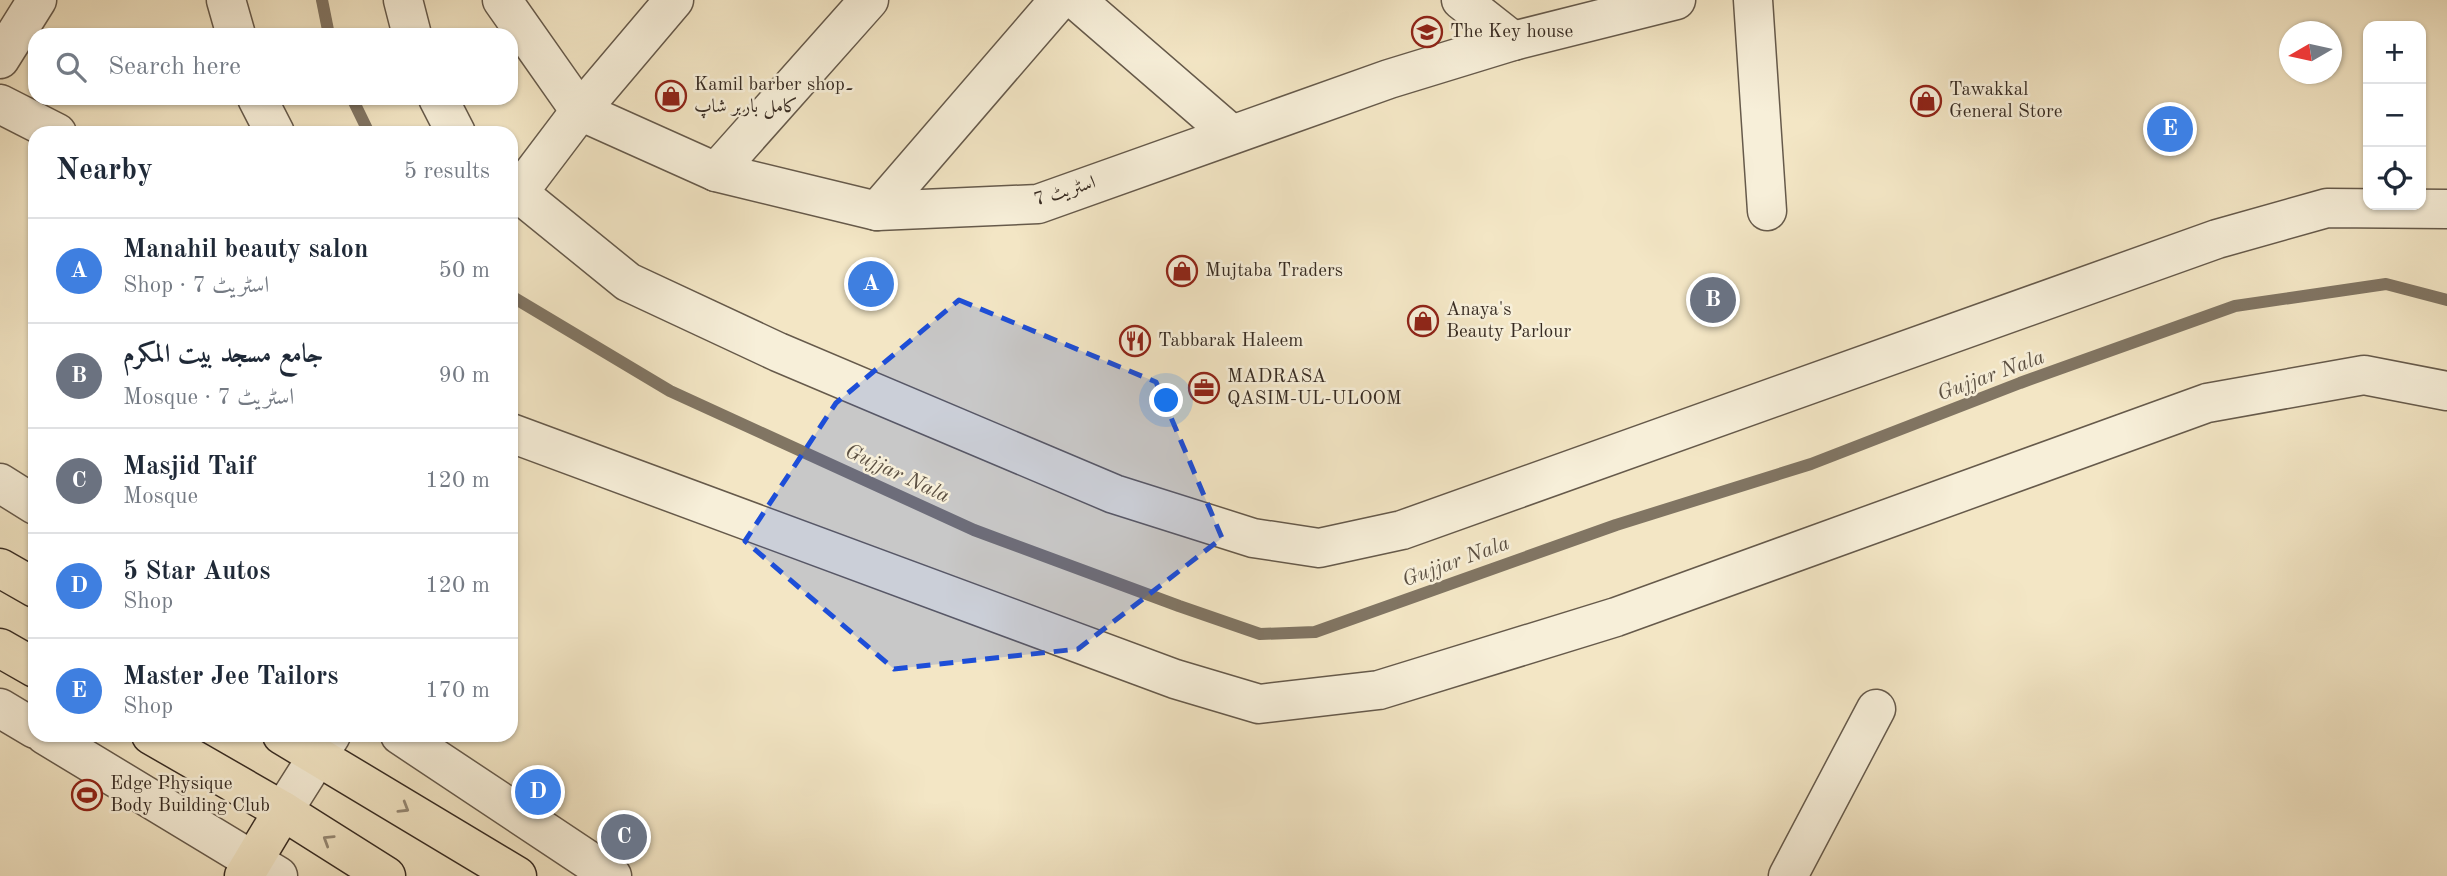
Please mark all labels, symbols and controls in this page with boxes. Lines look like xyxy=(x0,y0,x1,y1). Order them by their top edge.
school or university icon: The Key house xyxy=(1410,15,1444,49)
north arrow xyxy=(2279,21,2342,84)
map controls xyxy=(2363,21,2426,210)
button: + xyxy=(2363,21,2426,84)
place label: The Key house xyxy=(1450,23,1573,42)
search box xyxy=(28,28,518,105)
icon: search xyxy=(52,48,90,86)
text: Search here xyxy=(108,54,241,80)
place label: Kamil barber shop۔ کامل باربر شاپ xyxy=(694,76,854,119)
shop icon: Kamil barber shop۔ کامل باربر شاپ xyxy=(654,79,688,113)
place label: Tawakkal General Store xyxy=(1949,81,2062,122)
shop icon: Tawakkal General Store xyxy=(1909,84,1943,118)
button: − xyxy=(2363,84,2426,147)
pin: E xyxy=(2147,103,2193,155)
button: locate xyxy=(2363,147,2426,210)
text: Nearby xyxy=(56,156,153,186)
text: 5 results xyxy=(404,160,490,183)
street label: اسٹریٹ 7 xyxy=(1032,174,1098,210)
text: Manahil beauty salon xyxy=(123,237,368,263)
shop icon: Mujtaba Traders xyxy=(1165,254,1199,288)
pin: A xyxy=(848,258,894,310)
text: A xyxy=(70,259,88,282)
text: 50 m xyxy=(439,259,490,282)
place label: Mujtaba Traders xyxy=(1205,262,1343,281)
text: Shop · اسٹریٹ 7 xyxy=(123,274,269,297)
pin: B xyxy=(1690,274,1736,326)
place label: Anaya's Beauty Parlour xyxy=(1446,301,1571,342)
shop icon: Anaya's Beauty Parlour xyxy=(1406,304,1440,338)
restaurant icon: Tabbarak Haleem xyxy=(1118,324,1152,358)
place label: Tabbarak Haleem xyxy=(1158,332,1303,351)
text: جامع مسجد بیت المکرم xyxy=(123,342,323,368)
water label: Gujjar Nala xyxy=(1934,347,2048,405)
text: B xyxy=(71,364,87,387)
text: 90 m xyxy=(439,364,490,387)
place label: MADRASA QASIM-UL-ULOOM xyxy=(1227,368,1402,409)
office icon: MADRASA QASIM-UL-ULOOM xyxy=(1187,371,1221,405)
your location xyxy=(1149,383,1183,417)
text: Mosque · اسٹریٹ 7 xyxy=(123,386,294,409)
water label: Gujjar Nala xyxy=(842,441,952,507)
text: Masjid Taif xyxy=(123,454,255,480)
text: C xyxy=(71,469,87,492)
text: 120 m xyxy=(425,469,490,492)
text: Mosque xyxy=(123,485,198,508)
water label: Gujjar Nala xyxy=(1399,533,1513,591)
text: 5 Star Autos xyxy=(123,559,270,585)
text: D xyxy=(70,574,88,597)
text: 120 m xyxy=(425,574,490,597)
text: Shop xyxy=(123,590,173,613)
text: Master Jee Tailors xyxy=(123,664,338,690)
text: E xyxy=(71,679,87,702)
text: 170 m xyxy=(425,679,490,702)
text: Shop xyxy=(123,695,173,718)
pin: D xyxy=(515,766,561,818)
place label: Edge Physique Body Building Club xyxy=(110,775,270,816)
sports icon: Edge Physique Body Building Club xyxy=(70,778,104,812)
one-way arrow xyxy=(396,800,409,813)
pin: C xyxy=(601,811,647,863)
one-way arrow xyxy=(323,835,336,848)

